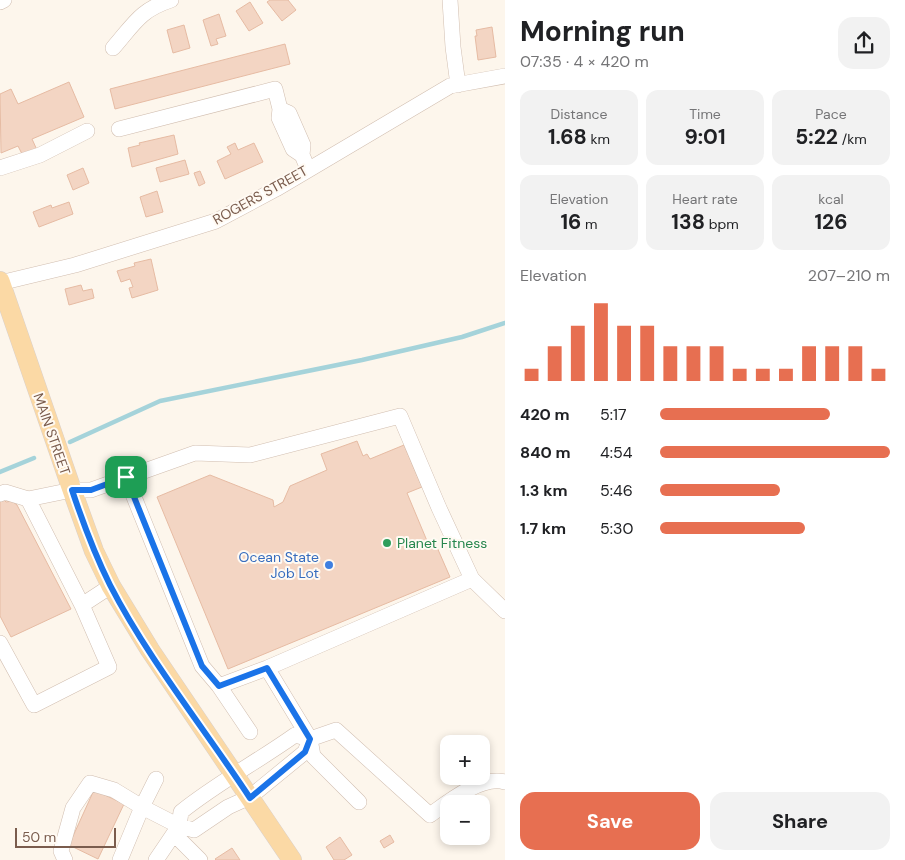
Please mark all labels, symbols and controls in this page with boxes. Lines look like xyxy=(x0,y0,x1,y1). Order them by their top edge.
text: Morning run xyxy=(520,13,685,50)
button: share xyxy=(838,17,890,69)
text: 07:35 · 4 × 420 m xyxy=(520,51,649,72)
text: Distance xyxy=(551,105,607,123)
text: Time xyxy=(689,105,721,123)
text: Pace xyxy=(815,105,847,123)
text: 1.68 xyxy=(548,123,587,151)
text: 9:01 xyxy=(684,123,726,151)
text: 5:22 xyxy=(795,123,838,151)
text: km xyxy=(587,130,610,148)
text: /km xyxy=(838,130,867,148)
street label: ROGERS STREET xyxy=(209,161,311,228)
text: Elevation xyxy=(550,190,608,208)
text: Heart rate xyxy=(672,190,738,208)
text: kcal xyxy=(818,190,844,208)
text: 16 xyxy=(560,208,581,236)
text: 138 xyxy=(671,208,705,236)
text: 126 xyxy=(814,208,848,236)
text: m xyxy=(581,215,598,233)
text: bpm xyxy=(705,215,739,233)
text: Elevation xyxy=(520,265,587,286)
text: 207–210 m xyxy=(808,265,890,286)
street label: MAIN STREET xyxy=(30,391,74,477)
text: 420 m xyxy=(520,404,570,425)
text: 5:17 xyxy=(600,404,627,425)
text: 840 m xyxy=(520,442,571,463)
text: 4:54 xyxy=(600,442,632,463)
pin xyxy=(105,456,147,498)
icon: arrive xyxy=(112,463,140,491)
text: 1.3 km xyxy=(520,480,568,501)
text: 5:46 xyxy=(600,480,633,501)
text: 1.7 km xyxy=(520,518,566,539)
text: 5:30 xyxy=(600,518,633,539)
place label: Planet Fitness xyxy=(397,534,487,552)
marker: Planet Fitness xyxy=(381,537,393,549)
place label: Ocean State Job Lot xyxy=(239,548,319,582)
marker: Ocean State Job Lot xyxy=(323,559,335,571)
map controls xyxy=(440,735,490,845)
button: + xyxy=(440,735,490,785)
button: Save xyxy=(520,792,700,850)
button: Share xyxy=(710,792,890,850)
button: − xyxy=(440,795,490,845)
scale bar xyxy=(15,825,116,848)
text: 50 m xyxy=(22,828,56,846)

